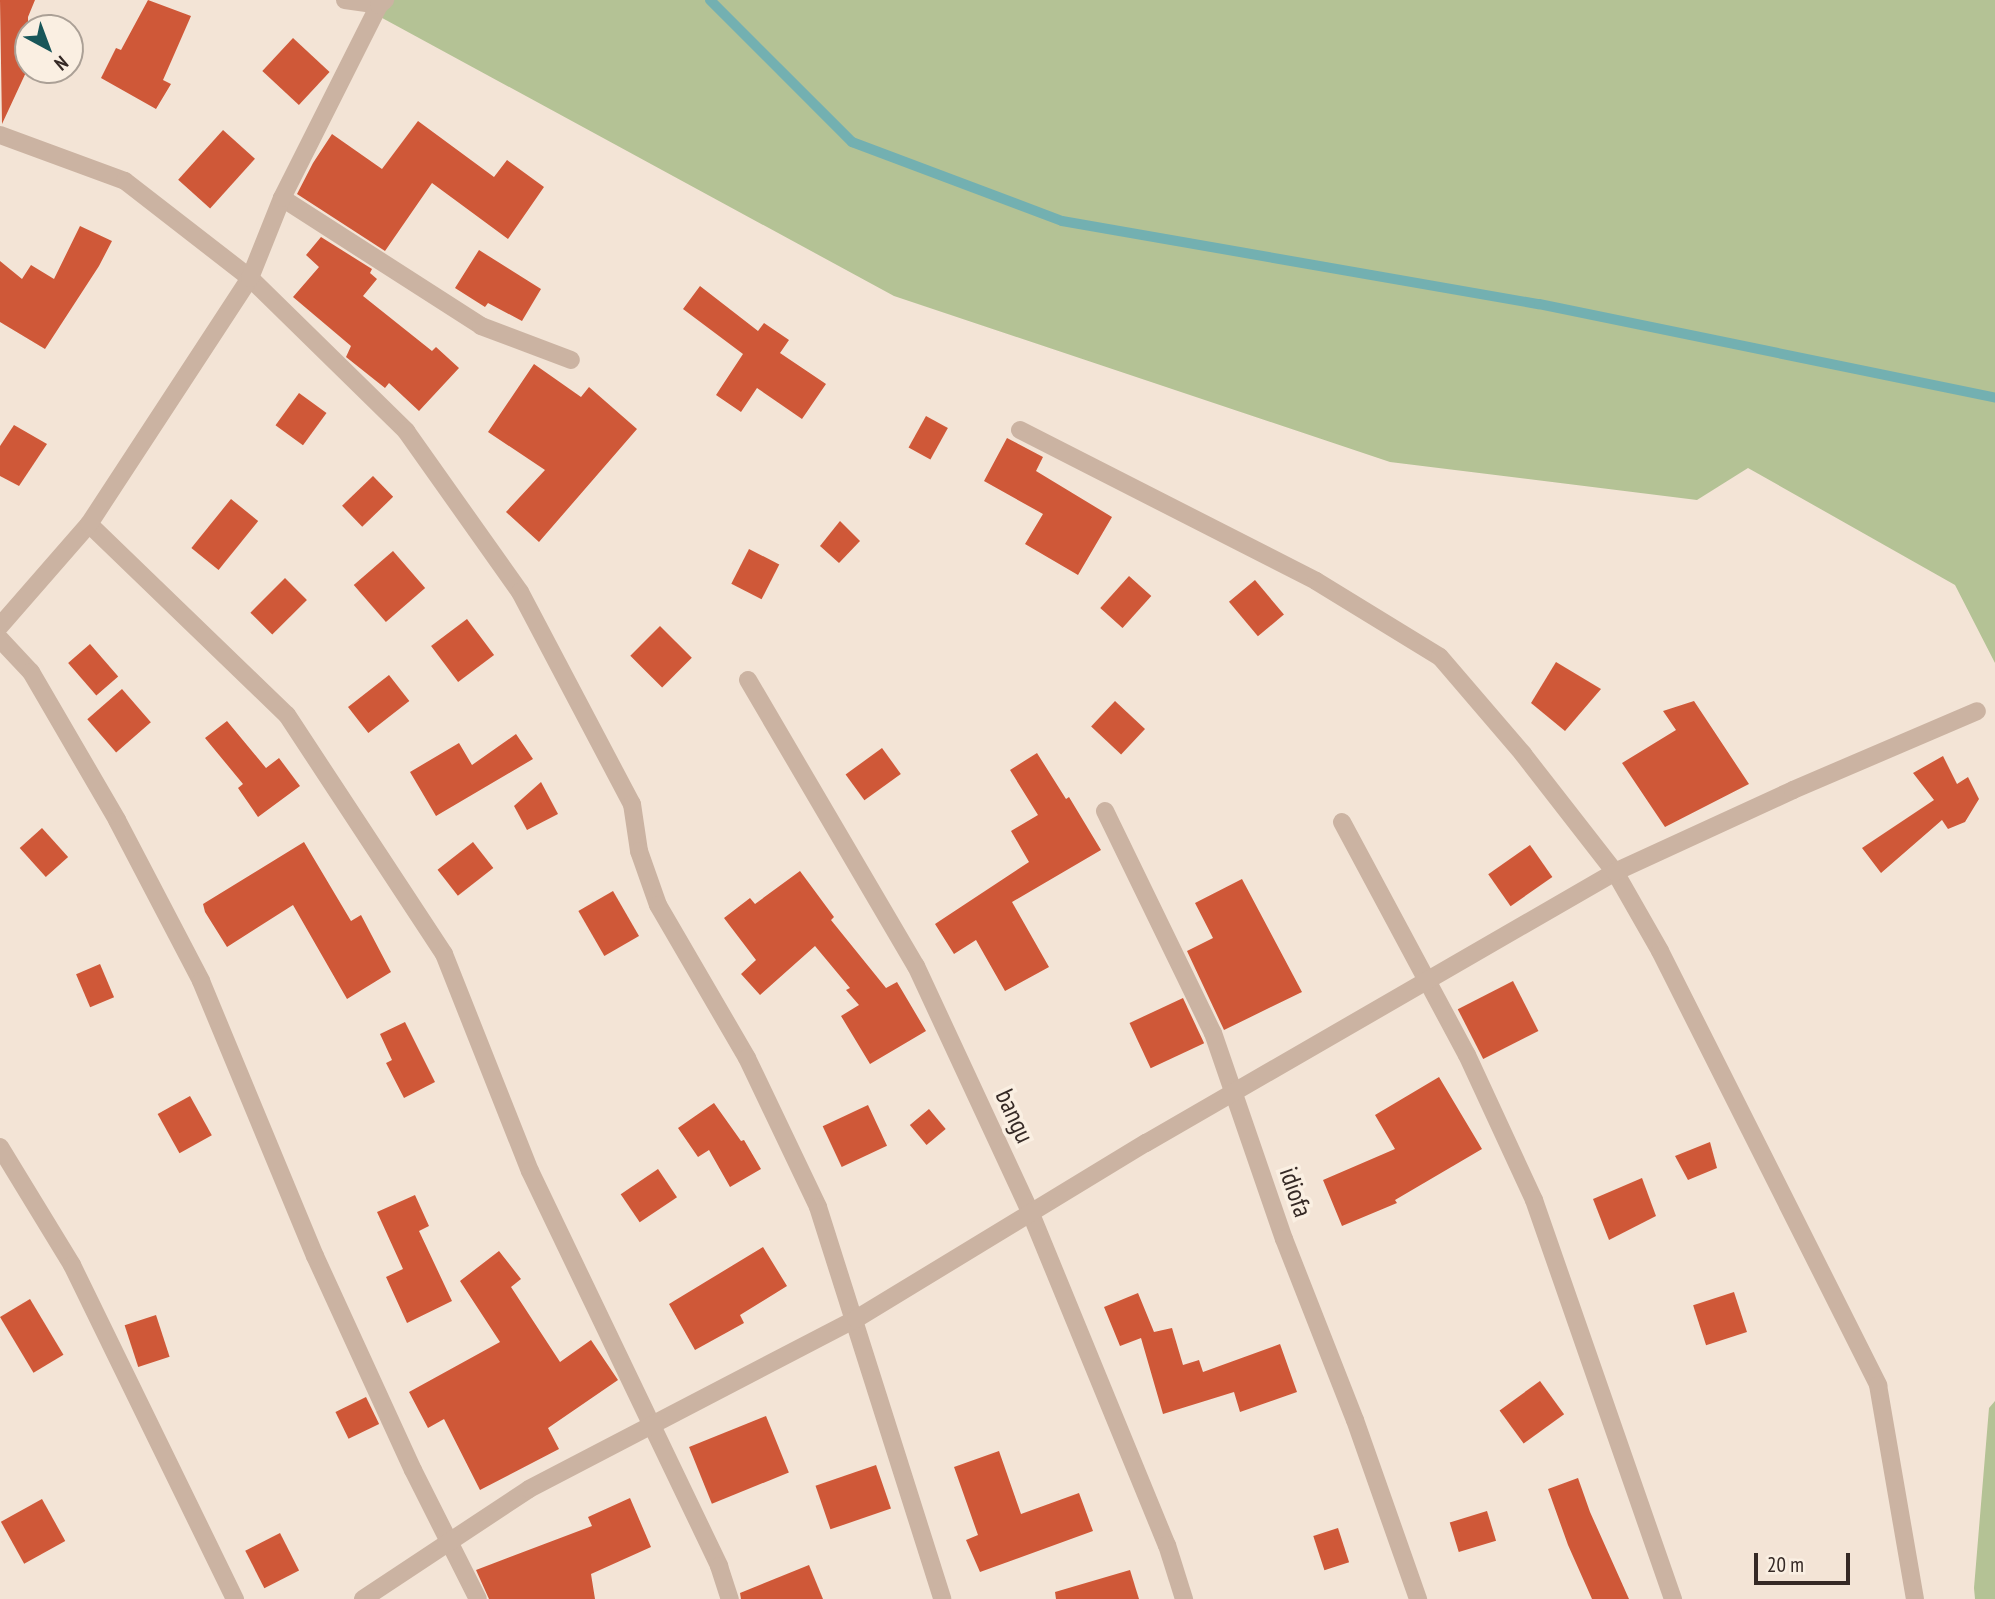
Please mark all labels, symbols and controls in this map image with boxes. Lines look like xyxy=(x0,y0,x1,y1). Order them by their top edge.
north arrow xyxy=(14,14,84,84)
text: N xyxy=(50,51,73,76)
street label: bangu xyxy=(989,1084,1041,1148)
street label: idiofa xyxy=(1273,1163,1319,1221)
scale bar xyxy=(1757,1540,1853,1584)
text: 20 m xyxy=(1767,1551,1804,1578)

